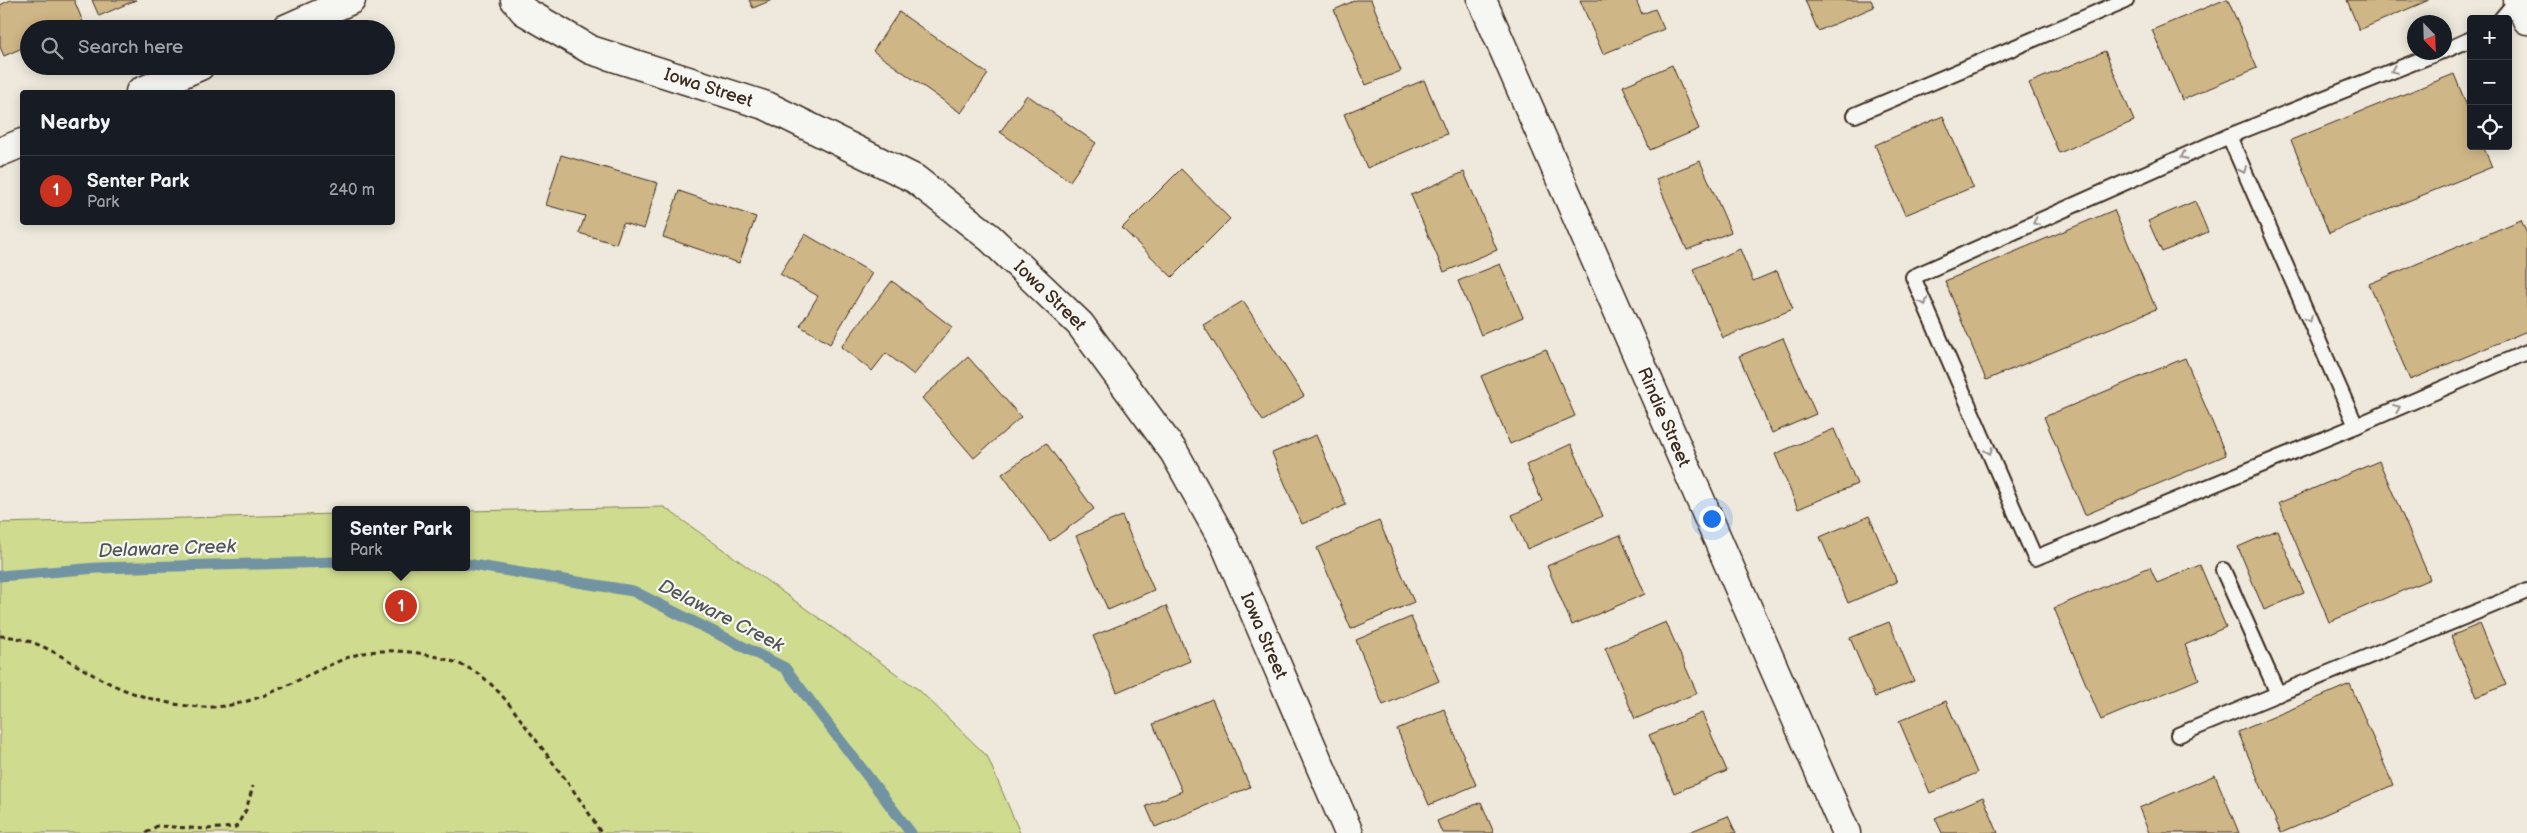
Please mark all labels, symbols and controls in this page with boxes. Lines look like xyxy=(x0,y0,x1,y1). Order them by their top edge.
north arrow xyxy=(2407,15,2452,60)
map controls xyxy=(2467,15,2512,150)
button: + xyxy=(2467,15,2512,60)
search box xyxy=(20,20,395,75)
icon: search xyxy=(38,34,66,62)
text: Search here xyxy=(78,36,183,59)
button: − xyxy=(2467,60,2512,105)
street label: Iowa Street xyxy=(662,63,756,111)
one-way arrow xyxy=(2391,65,2399,75)
button: locate xyxy=(2467,105,2512,150)
text: Nearby xyxy=(40,110,110,135)
one-way arrow xyxy=(2180,150,2189,160)
one-way arrow xyxy=(2237,165,2248,174)
text: Senter Park xyxy=(87,170,189,193)
text: 1 xyxy=(53,181,59,200)
text: 240 m xyxy=(329,181,375,200)
text: Park xyxy=(87,193,119,212)
one-way arrow xyxy=(2032,216,2041,226)
street label: Iowa Street xyxy=(1010,256,1091,334)
one-way arrow xyxy=(1917,297,1928,306)
one-way arrow xyxy=(2302,314,2313,323)
street label: Rindie Street xyxy=(1633,364,1695,470)
one-way arrow xyxy=(2392,404,2401,415)
one-way arrow xyxy=(1982,446,1993,455)
popup xyxy=(332,506,470,571)
your location xyxy=(1699,506,1725,532)
text: Senter Park xyxy=(350,518,452,541)
water label: Delaware Creek xyxy=(98,535,237,563)
text: Park xyxy=(350,541,382,560)
water label: Delaware Creek xyxy=(654,575,788,658)
pin: 1 xyxy=(385,587,417,625)
street label: Iowa Street xyxy=(1236,589,1292,682)

